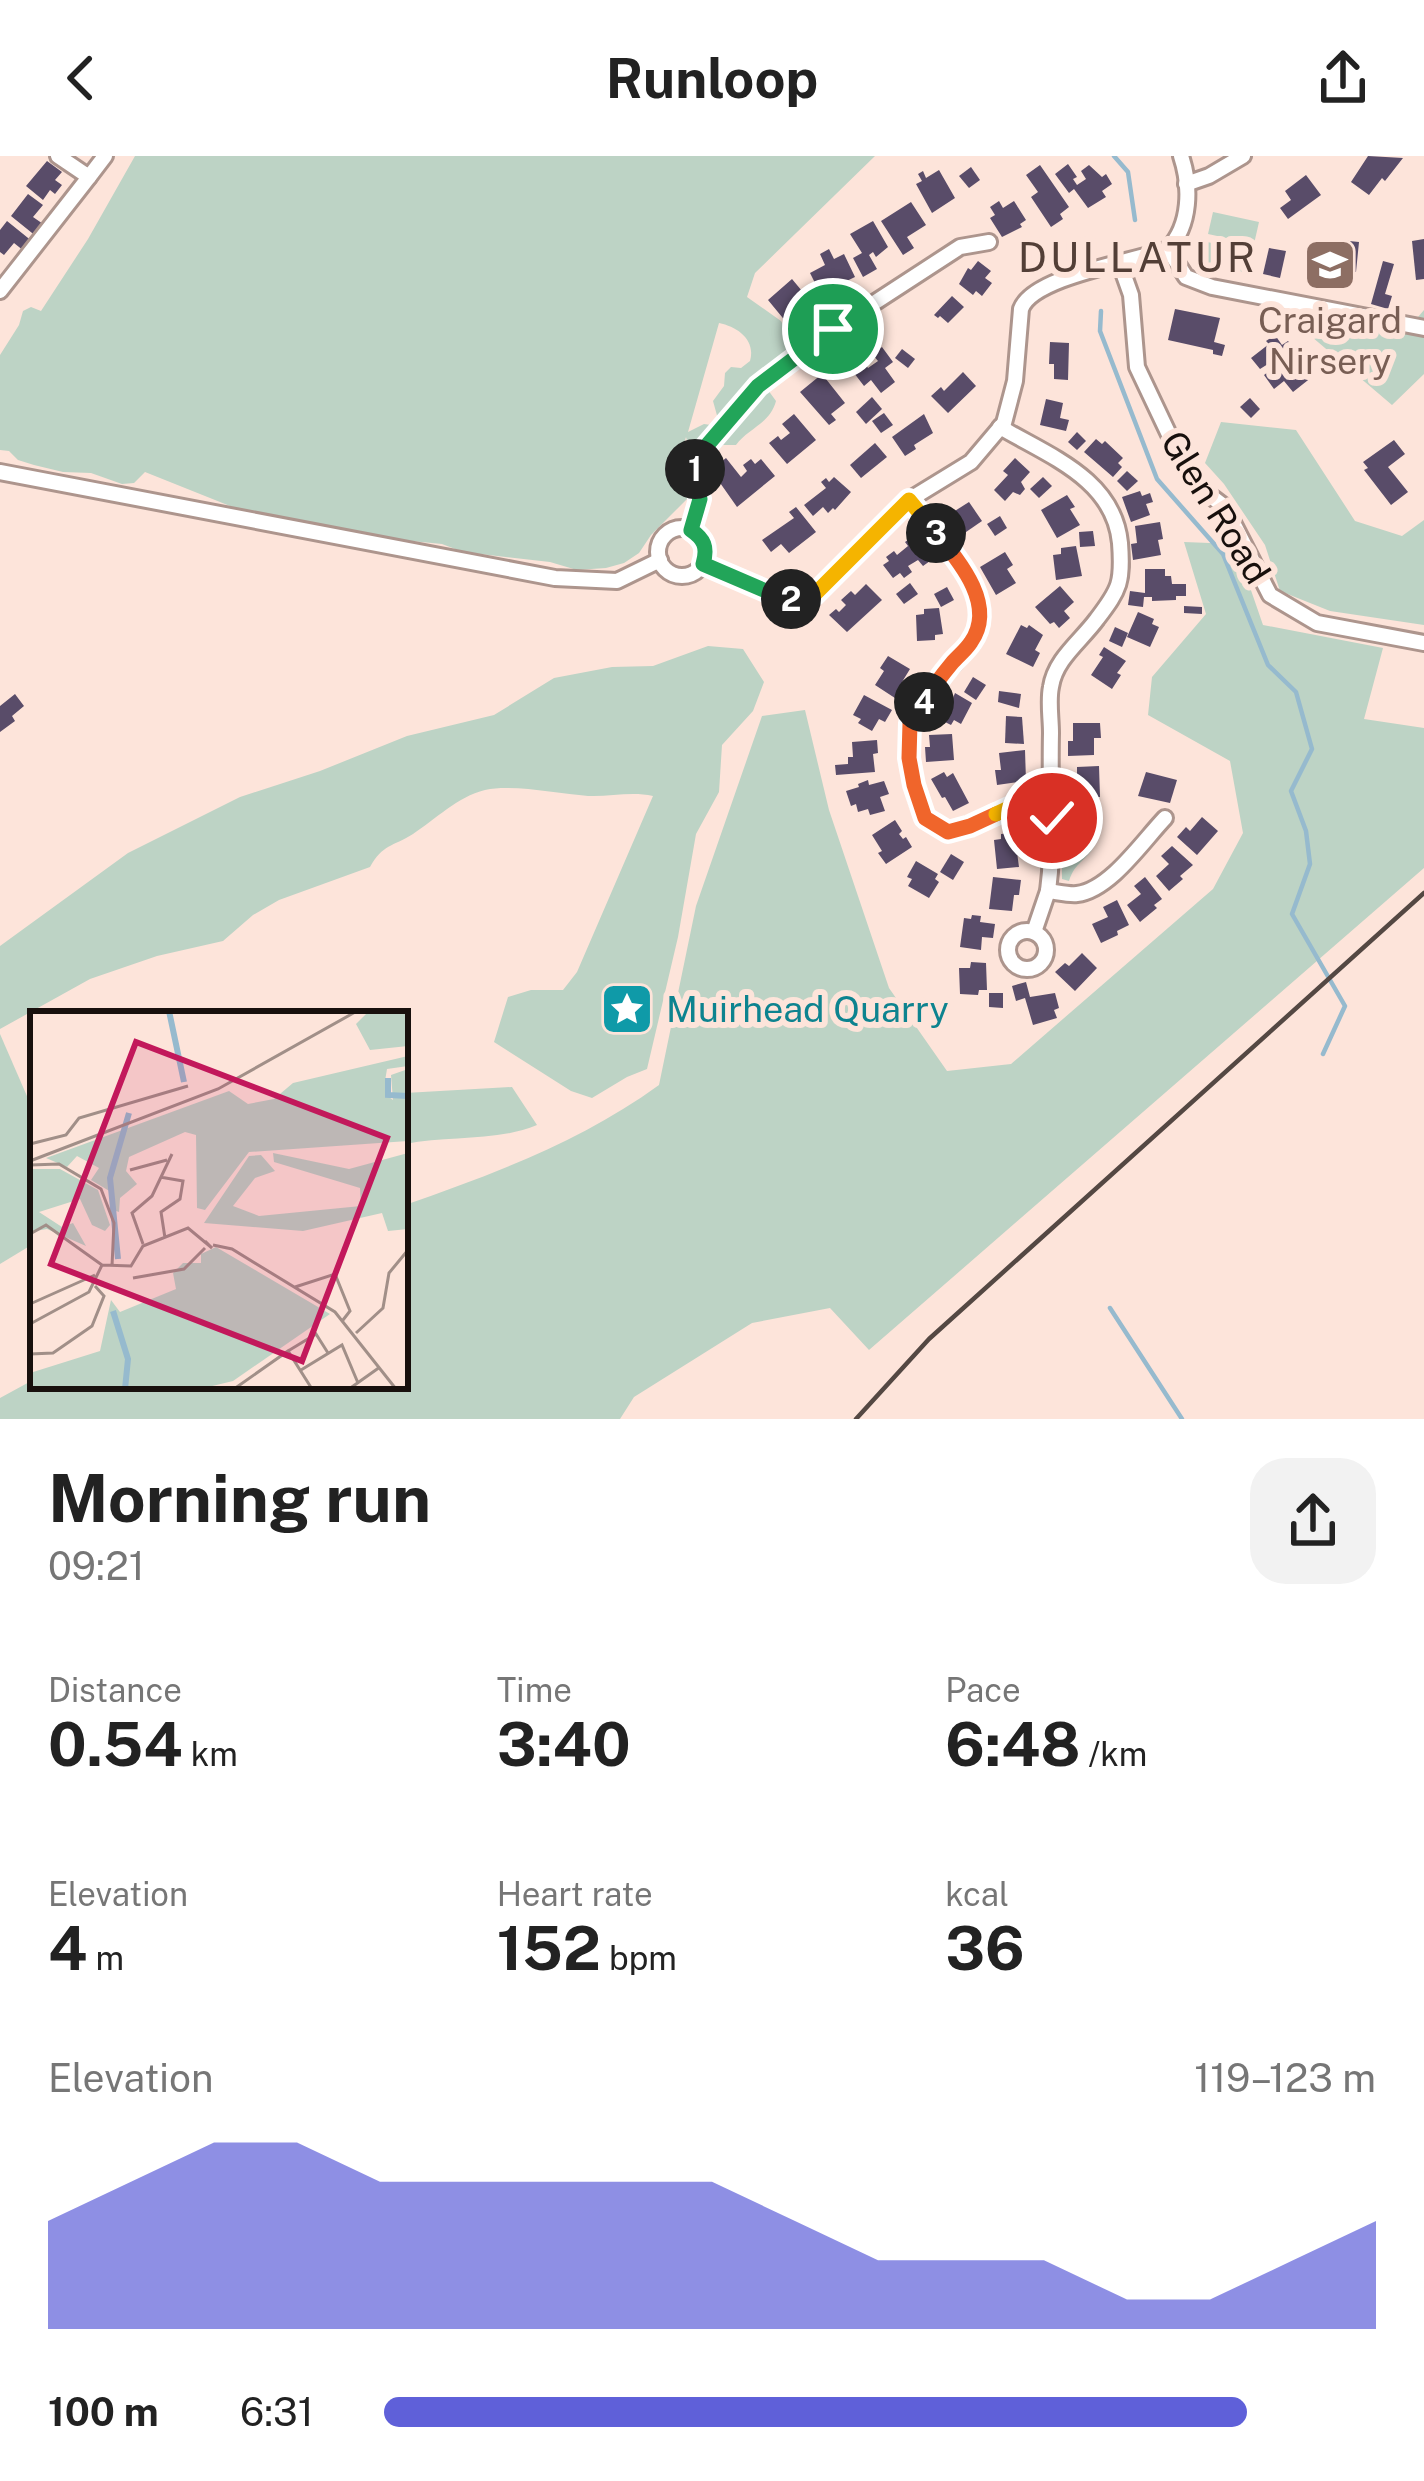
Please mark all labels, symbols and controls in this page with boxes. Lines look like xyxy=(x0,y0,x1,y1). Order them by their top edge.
icon: back xyxy=(48,45,114,111)
icon: share xyxy=(1310,45,1376,111)
text: Runloop xyxy=(606,47,818,110)
district label: DULLATUR xyxy=(1018,232,1258,281)
school or university icon: Craigard Nirsery xyxy=(1302,237,1358,293)
pin xyxy=(782,278,884,380)
icon: arrive xyxy=(800,296,866,362)
place label: Craigard Nirsery xyxy=(1258,299,1402,382)
street label: Glen Road xyxy=(1153,423,1279,591)
pin: 1 xyxy=(665,439,725,499)
text: 1 xyxy=(688,450,702,488)
pin: 3 xyxy=(906,503,966,563)
text: 3 xyxy=(925,514,947,552)
pin: 2 xyxy=(761,569,821,629)
text: 2 xyxy=(781,580,801,618)
pin: 4 xyxy=(894,672,954,732)
text: 4 xyxy=(913,683,935,721)
pin xyxy=(1001,767,1103,869)
icon: check xyxy=(1019,785,1085,851)
place icon: Muirhead Quarry xyxy=(599,981,655,1037)
place label: Muirhead Quarry xyxy=(666,988,949,1030)
inset map xyxy=(30,1011,408,1389)
button: share xyxy=(1250,1458,1376,1584)
text: Morning run xyxy=(48,1459,431,1537)
text: 09:21 xyxy=(48,1543,145,1589)
text: Distance xyxy=(48,1671,182,1709)
text: Time xyxy=(497,1671,572,1709)
text: Pace xyxy=(945,1671,1021,1709)
text: 0.54 xyxy=(48,1709,183,1780)
text: 3:40 xyxy=(497,1709,631,1780)
text: 6:48 xyxy=(945,1709,1081,1780)
text: km xyxy=(183,1735,238,1773)
text: /km xyxy=(1081,1735,1147,1773)
text: Elevation xyxy=(48,1875,188,1913)
text: Heart rate xyxy=(497,1875,653,1913)
text: kcal xyxy=(945,1875,1009,1913)
text: 4 xyxy=(48,1913,87,1984)
text: 152 xyxy=(497,1913,601,1984)
text: 36 xyxy=(945,1913,1025,1984)
text: m xyxy=(87,1939,124,1977)
text: bpm xyxy=(601,1939,677,1977)
text: Elevation xyxy=(48,2055,214,2101)
text: 119–123 m xyxy=(1194,2055,1376,2101)
text: 100 m xyxy=(48,2389,159,2435)
text: 6:31 xyxy=(240,2389,314,2435)

